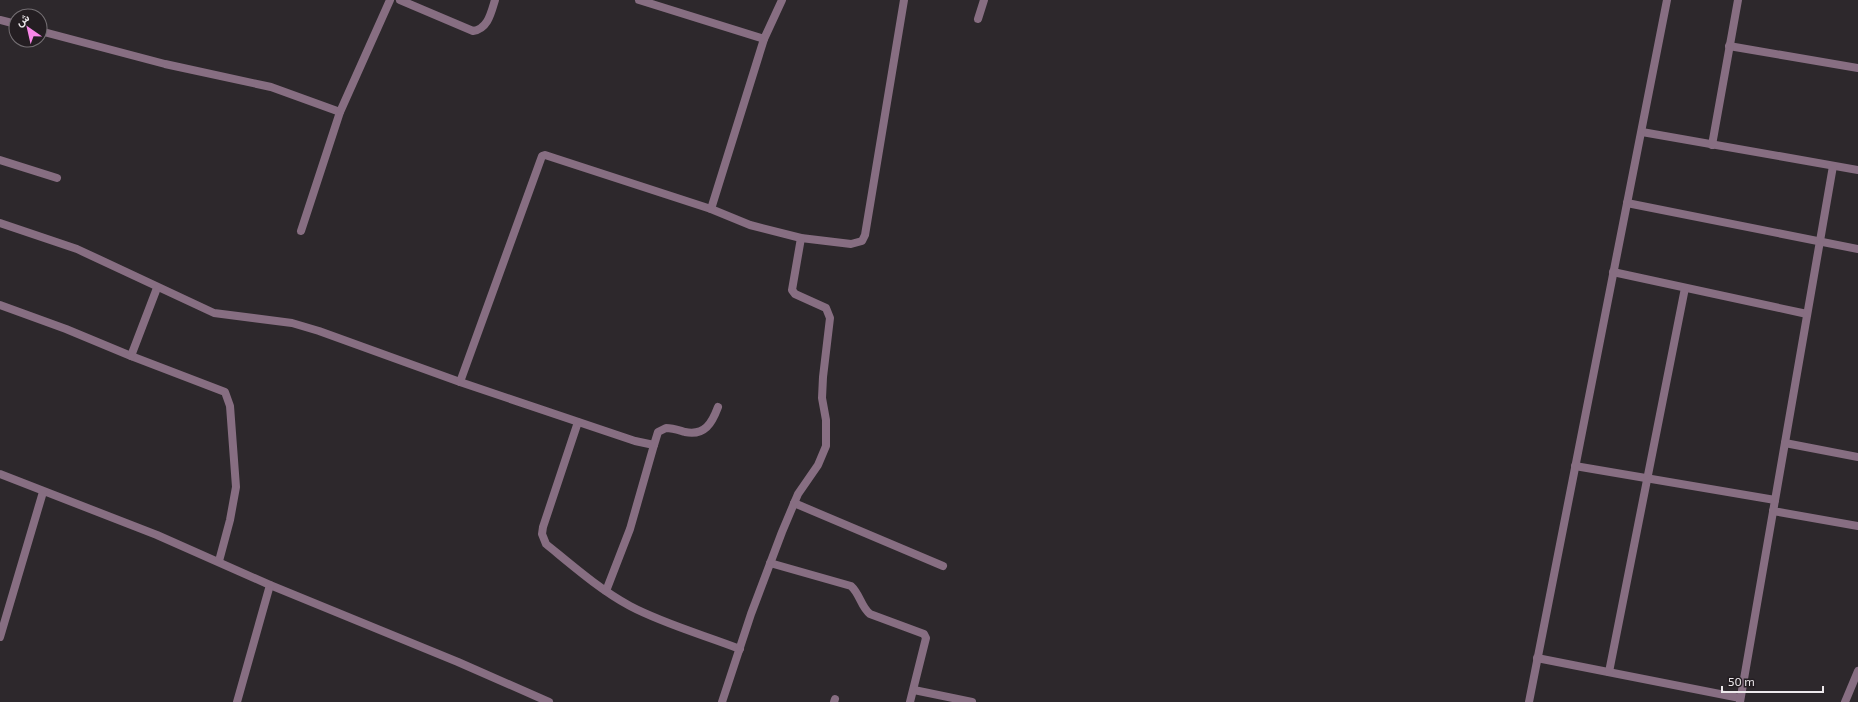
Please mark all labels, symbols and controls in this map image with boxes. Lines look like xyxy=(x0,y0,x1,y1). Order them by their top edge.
north arrow xyxy=(8,8,48,48)
text: ش xyxy=(13,10,32,29)
scale bar xyxy=(1722,668,1823,694)
text: 50 m xyxy=(1728,674,1755,688)

